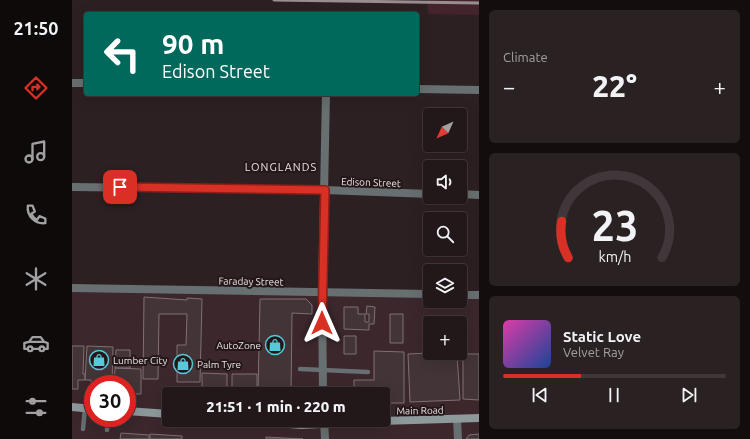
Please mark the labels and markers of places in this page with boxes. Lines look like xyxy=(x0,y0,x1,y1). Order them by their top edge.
pin xyxy=(103,170,137,204)
shop icon: AutoZone xyxy=(264,334,286,356)
place label: AutoZone xyxy=(216,340,261,351)
shop icon: Lumber City xyxy=(88,349,110,371)
shop icon: Palm Tyre xyxy=(172,353,194,375)
place label: Lumber City xyxy=(113,355,167,366)
place label: Palm Tyre xyxy=(197,359,241,370)

